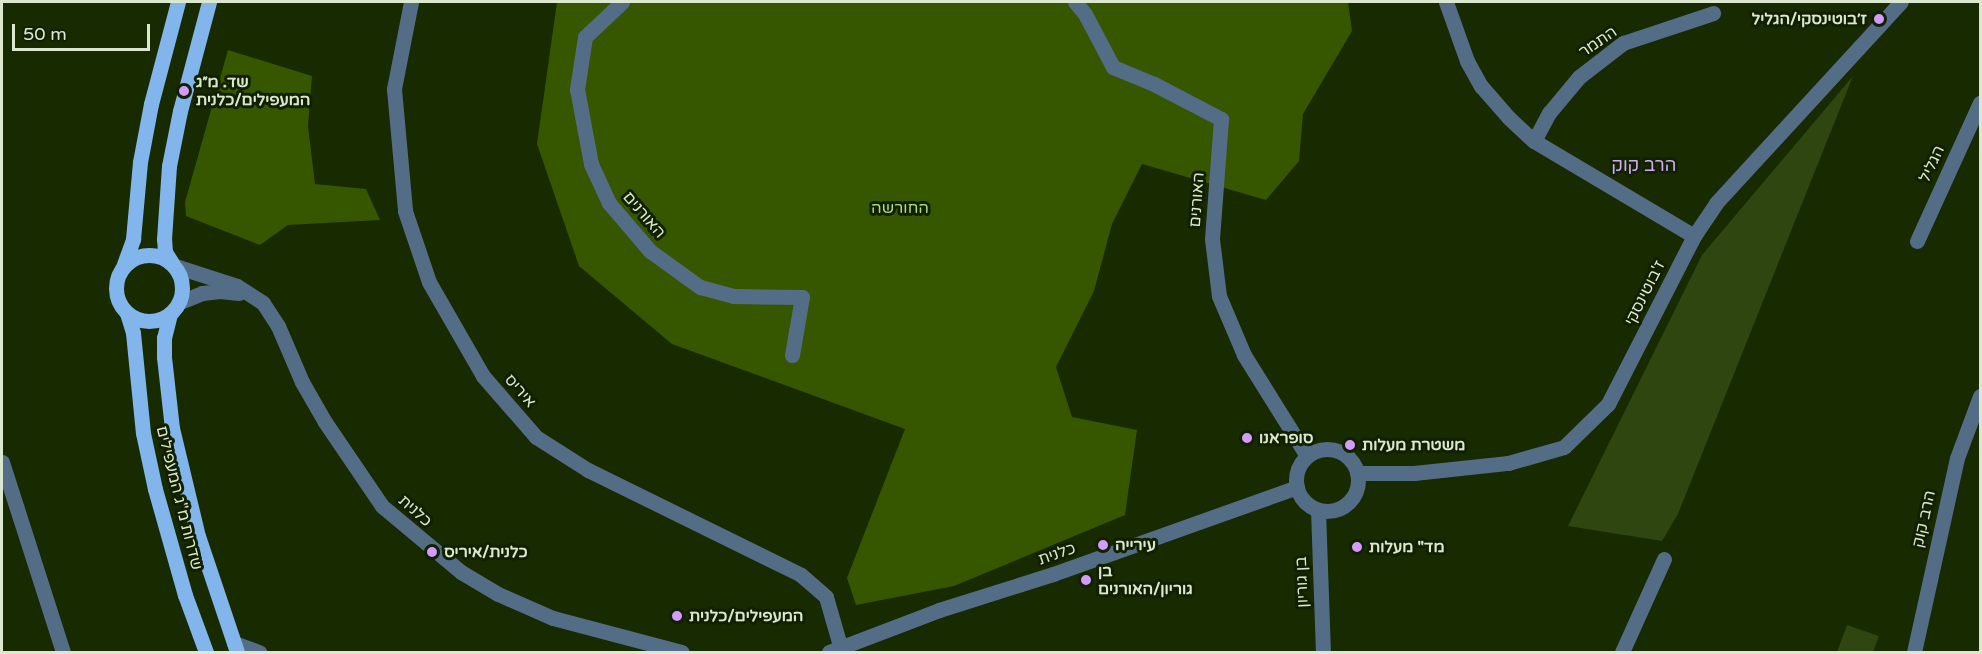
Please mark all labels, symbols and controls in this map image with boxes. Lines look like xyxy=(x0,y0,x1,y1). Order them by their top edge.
place label: ז׳בוטינסקי/הגליל xyxy=(1752,9,1867,29)
scale bar xyxy=(15,12,153,50)
marker: ז׳בוטינסקי/הגליל xyxy=(1872,12,1886,26)
street label: התמר xyxy=(1575,22,1621,62)
text: 50 m xyxy=(23,23,67,45)
place label: שד. מ״ג המעפילים/כלנית xyxy=(196,72,310,110)
marker: שד. מ״ג המעפילים/כלנית xyxy=(177,84,191,98)
street label: הגליל xyxy=(1915,143,1949,185)
district label: הרב קוק xyxy=(1612,154,1676,176)
street label: האורנים xyxy=(1186,172,1208,228)
street label: האורנים xyxy=(619,188,669,242)
park label: החורשה xyxy=(871,198,929,218)
street label: ז'בוטינסקי xyxy=(1620,257,1670,329)
street label: איריס xyxy=(500,370,540,412)
street label: שדרות מ"ג המעפילים xyxy=(152,424,206,572)
place label: סופראנו xyxy=(1259,428,1313,448)
marker: סופראנו xyxy=(1240,431,1254,445)
place label: משטרת מעלות xyxy=(1362,435,1465,455)
marker: משטרת מעלות xyxy=(1343,438,1357,452)
street label: הרב קוק xyxy=(1908,489,1940,549)
street label: כלנית xyxy=(394,491,436,531)
place label: עירייה xyxy=(1115,535,1156,555)
place label: מד" מעלות xyxy=(1369,537,1445,557)
marker: עירייה xyxy=(1096,538,1110,552)
street label: כלנית xyxy=(1036,539,1078,569)
marker: מד" מעלות xyxy=(1350,540,1364,554)
place label: כלנית/איריס xyxy=(444,542,528,562)
marker: כלנית/איריס xyxy=(425,545,439,559)
street label: בן גוריון xyxy=(1292,556,1312,608)
place label: בן גוריון/האורנים xyxy=(1098,561,1193,599)
marker: בן גוריון/האורנים xyxy=(1079,573,1093,587)
place label: המעפילים/כלנית xyxy=(689,606,803,626)
marker: המעפילים/כלנית xyxy=(670,609,684,623)

